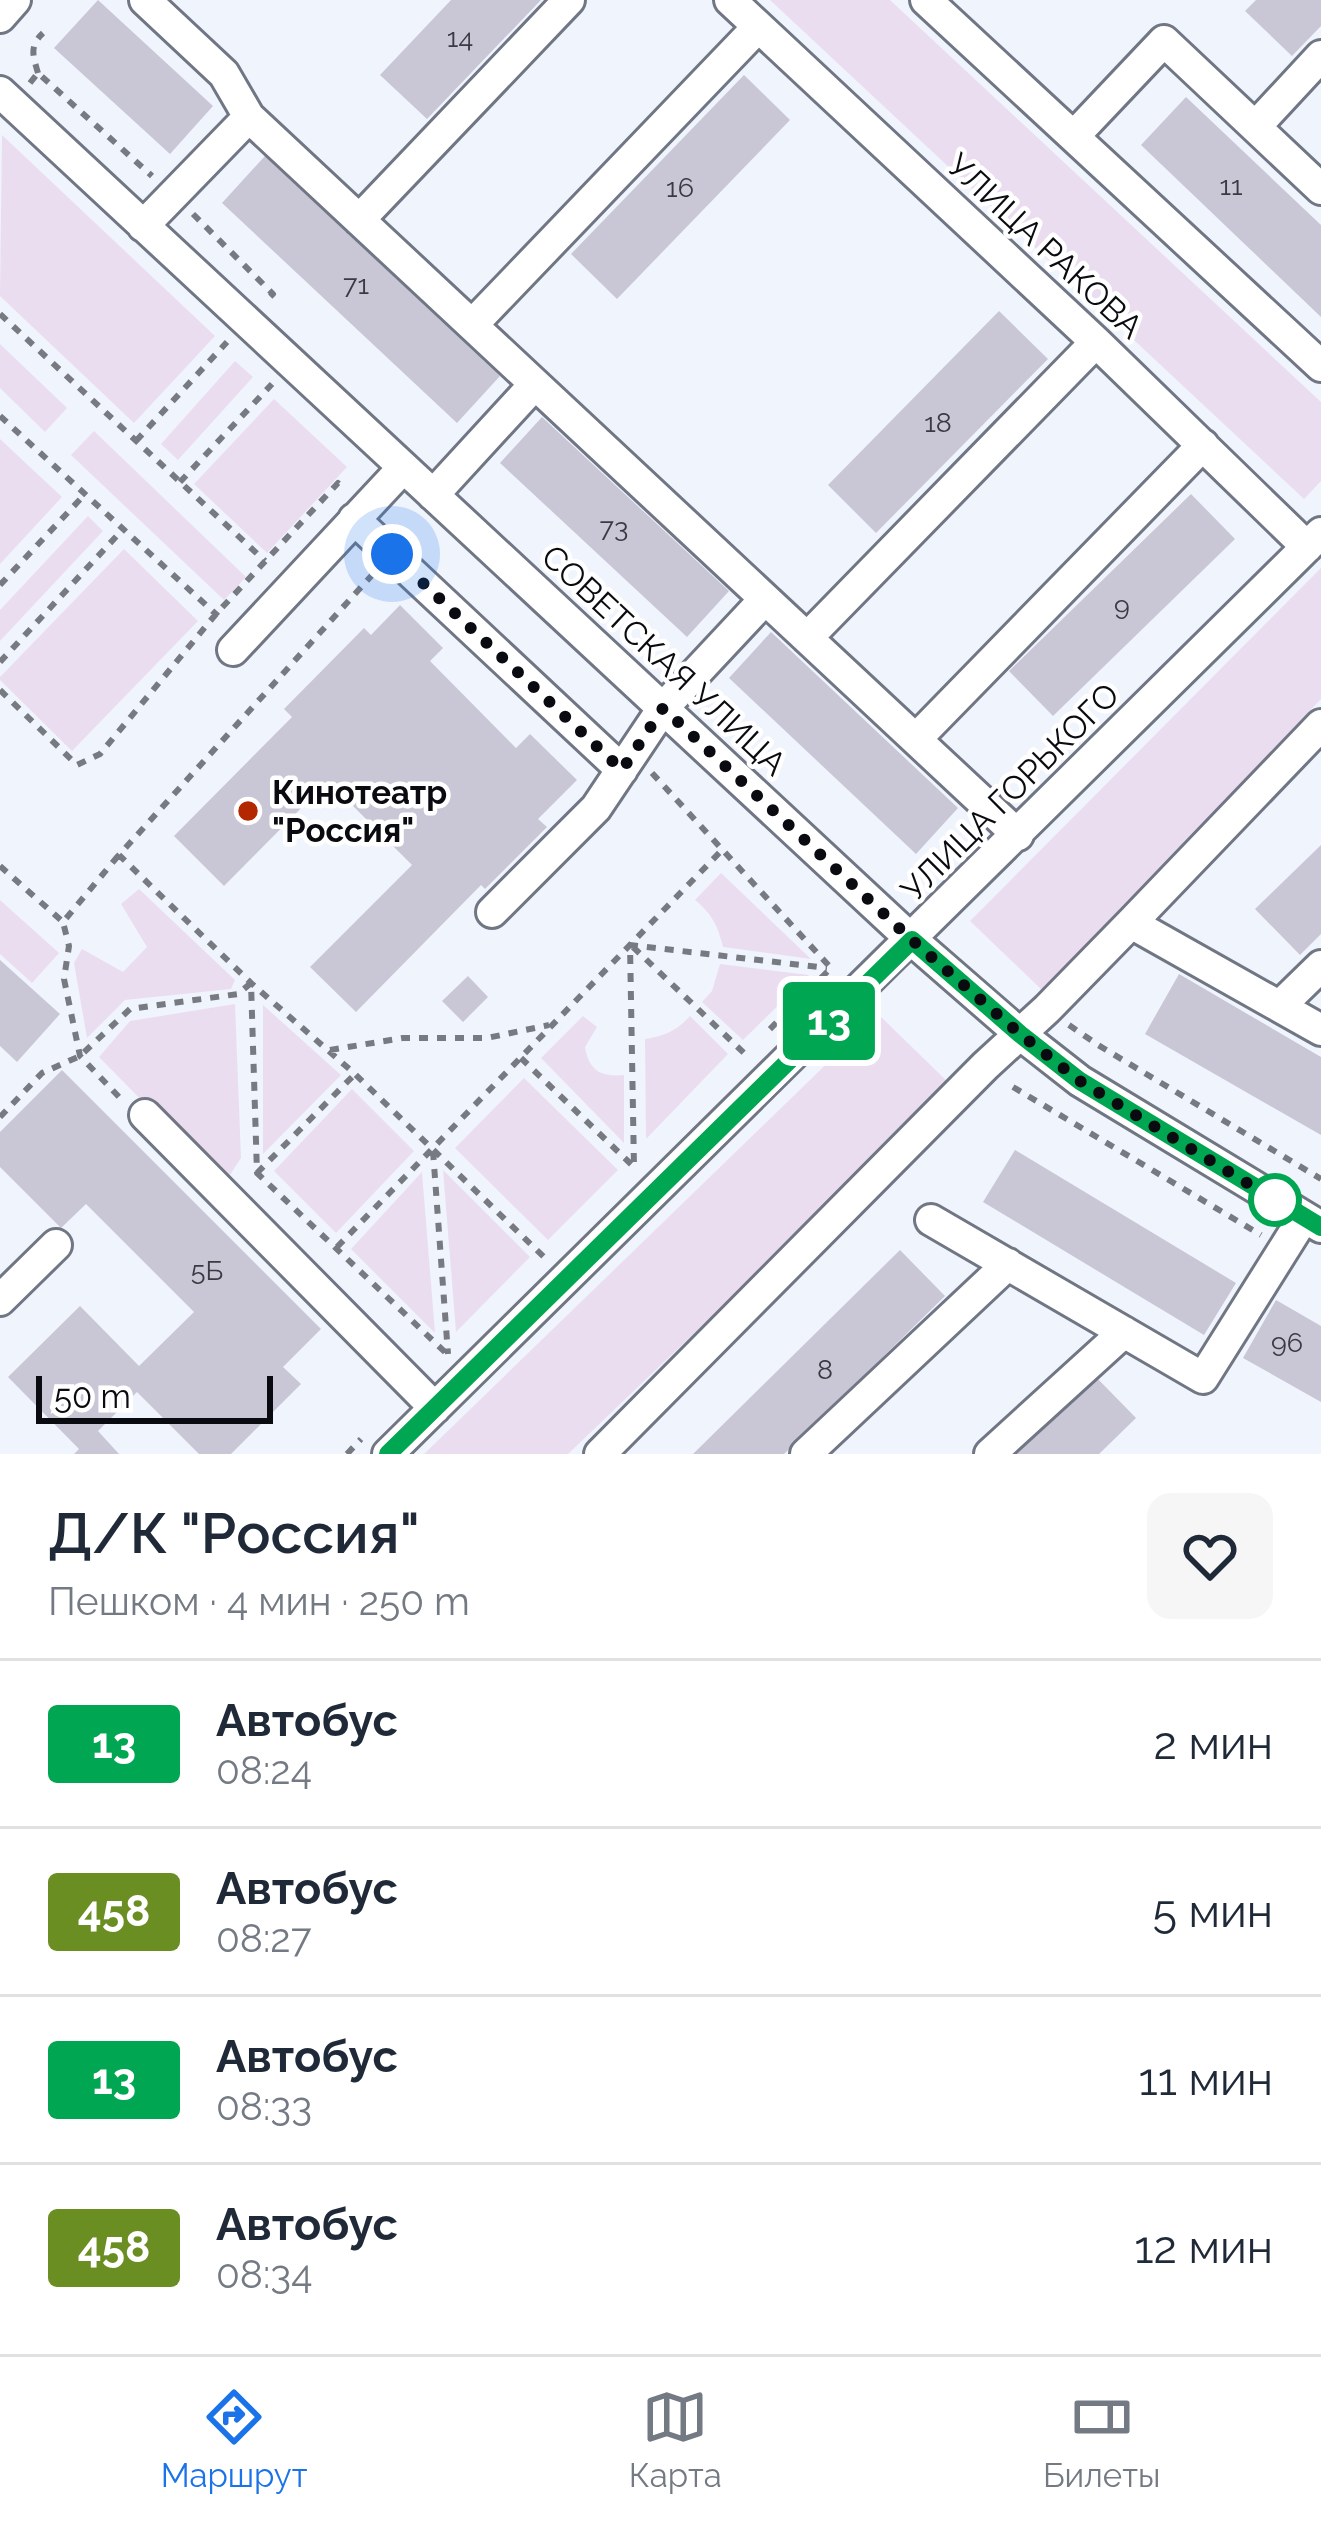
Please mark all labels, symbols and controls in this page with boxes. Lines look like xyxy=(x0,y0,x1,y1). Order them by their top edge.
house number: 14 xyxy=(447,22,473,53)
street label: УЛИЦА РАКОВА xyxy=(939,146,1151,346)
house number: 11 xyxy=(1219,170,1243,201)
house number: 16 xyxy=(666,172,694,203)
house number: 71 xyxy=(343,269,369,300)
house number: 18 xyxy=(924,407,952,438)
house number: 73 xyxy=(600,512,628,543)
your location xyxy=(362,524,422,584)
street label: СОВЕТСКАЯ УЛИЦА xyxy=(534,537,794,783)
house number: 9 xyxy=(1114,590,1130,621)
street label: УЛИЦА ГОРЬКОГО xyxy=(893,675,1127,909)
place label: Кинотеатр "Россия" xyxy=(272,773,447,850)
marker: Кинотеатр "Россия" xyxy=(235,798,261,824)
line badge: 13 xyxy=(775,982,883,1060)
text: 13 xyxy=(807,996,851,1045)
unlabelled marker xyxy=(1250,1175,1300,1225)
house number: 5Б xyxy=(191,1255,223,1286)
house number: 96 xyxy=(1271,1327,1303,1358)
house number: 8 xyxy=(817,1354,833,1385)
scale bar xyxy=(36,1370,273,1423)
text: 50 m xyxy=(54,1377,131,1416)
button: heart xyxy=(1147,1493,1273,1619)
text: Д/К "Россия" xyxy=(48,1499,420,1566)
text: Пешком · 4 мин · 250 m xyxy=(48,1578,470,1624)
text: Автобус xyxy=(216,1694,398,1747)
text: 2 мин xyxy=(1154,1717,1273,1770)
text: 13 xyxy=(92,1719,136,1768)
text: 08:24 xyxy=(216,1747,312,1793)
text: Автобус xyxy=(216,1862,398,1915)
text: 5 мин xyxy=(1152,1885,1273,1938)
text: 458 xyxy=(78,1887,150,1936)
text: 08:27 xyxy=(216,1915,312,1961)
text: Автобус xyxy=(216,2030,398,2083)
text: 11 мин xyxy=(1138,2053,1273,2106)
text: 13 xyxy=(92,2055,136,2104)
text: 08:33 xyxy=(216,2083,312,2129)
text: Автобус xyxy=(216,2198,398,2251)
text: 12 мин xyxy=(1134,2221,1273,2274)
text: 458 xyxy=(78,2223,150,2272)
text: 08:34 xyxy=(216,2251,312,2297)
tab: Маршрут xyxy=(161,2384,308,2495)
tab: Карта xyxy=(629,2384,722,2495)
tab: Билеты xyxy=(1043,2384,1160,2495)

